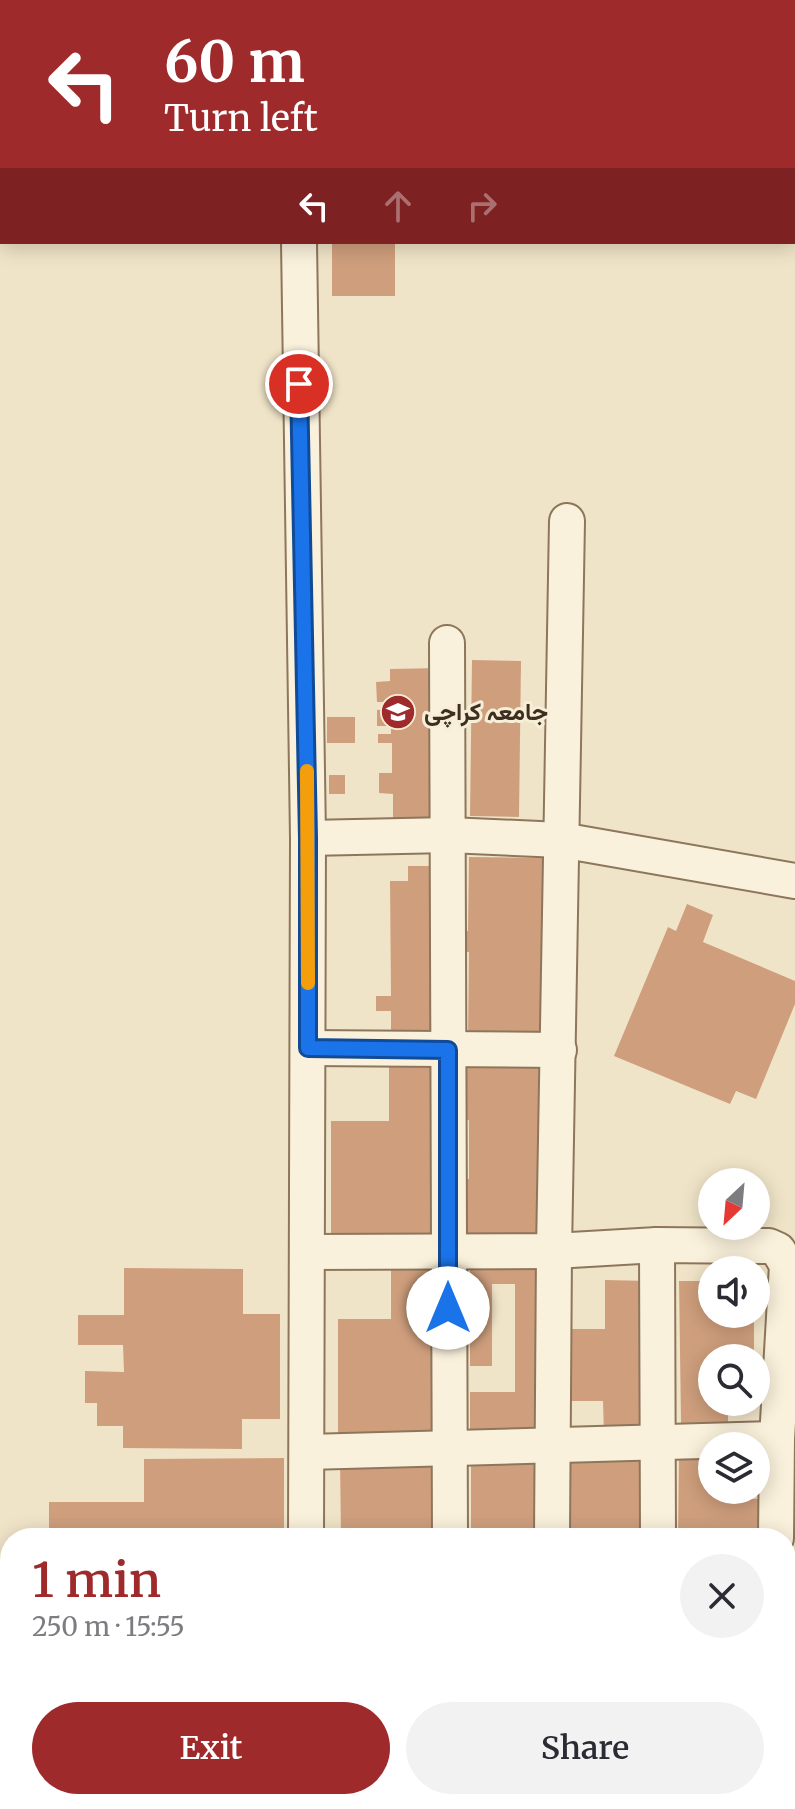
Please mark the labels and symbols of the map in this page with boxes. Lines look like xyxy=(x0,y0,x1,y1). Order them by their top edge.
pin xyxy=(265,350,333,418)
school or university icon: جامعہ کراچی xyxy=(379,693,417,731)
place label: جامعہ کراچی xyxy=(424,696,548,728)
north arrow xyxy=(698,1168,770,1240)
position arrow xyxy=(406,1266,490,1350)

